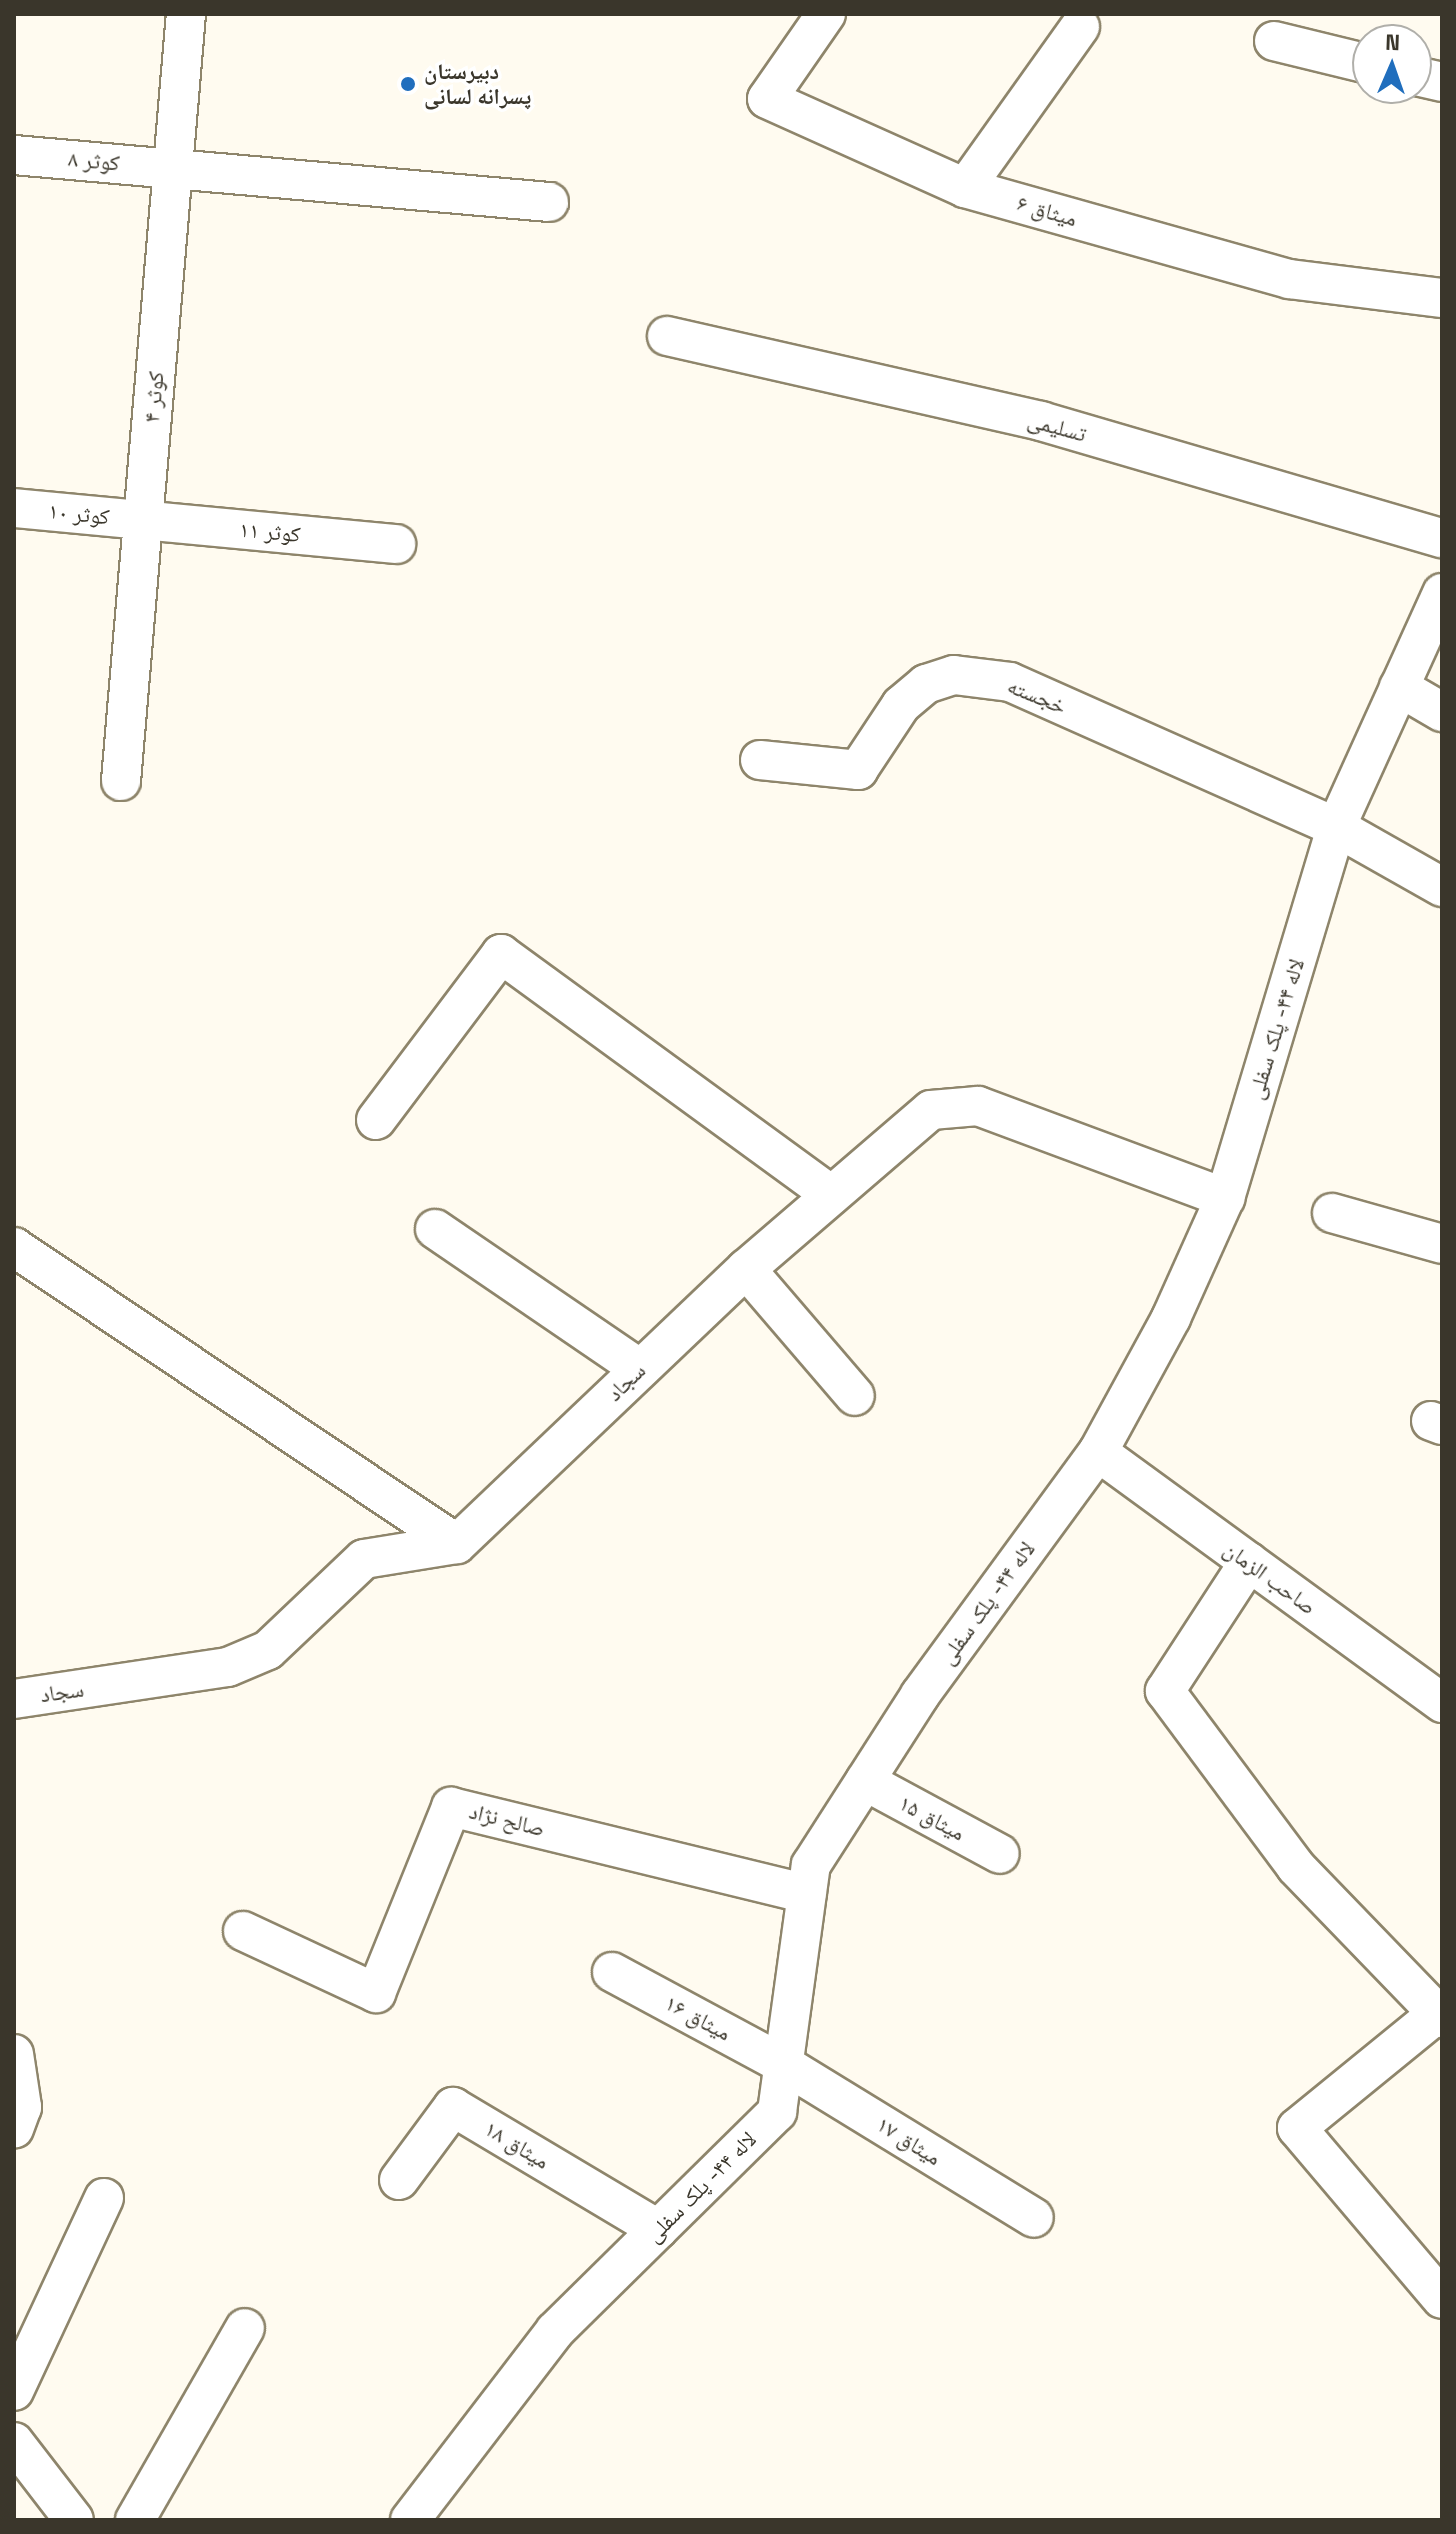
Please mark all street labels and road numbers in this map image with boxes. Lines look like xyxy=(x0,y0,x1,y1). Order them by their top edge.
street label: کوثر ۸ xyxy=(67,146,121,176)
street label: میثاق ۶ xyxy=(1014,190,1080,232)
street label: کوثر ۴ xyxy=(139,370,169,424)
street label: تسلیمی xyxy=(1025,407,1089,447)
street label: کوثر ۱۰ xyxy=(47,498,111,530)
street label: کوثر ۱۱ xyxy=(238,516,302,548)
street label: خجسته xyxy=(1004,672,1070,720)
street label: لاله ۴۴- پلک سفلی xyxy=(1242,955,1310,1103)
street label: سجاد xyxy=(601,1357,651,1407)
street label: لاله ۴۴- پلک سفلی xyxy=(933,1536,1041,1670)
street label: صاحب الزمان xyxy=(1219,1536,1321,1620)
street label: سجاد xyxy=(38,1676,86,1708)
street label: میثاق ۱۵ xyxy=(894,1790,970,1846)
street label: صالح نژاد xyxy=(466,1798,548,1842)
street label: میثاق ۱۶ xyxy=(660,1990,736,2046)
street label: میثاق ۱۷ xyxy=(872,2111,946,2171)
street label: میثاق ۱۸ xyxy=(480,2115,554,2175)
street label: لاله ۴۴- پلک سفلی xyxy=(640,2126,762,2248)

